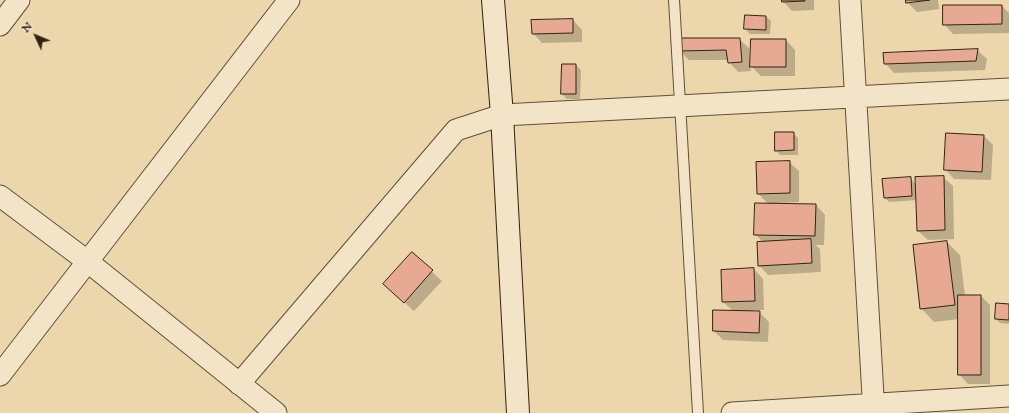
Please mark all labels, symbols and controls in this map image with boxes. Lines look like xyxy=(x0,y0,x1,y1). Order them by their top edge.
north arrow xyxy=(16,16,56,56)
text: N xyxy=(19,19,36,36)

